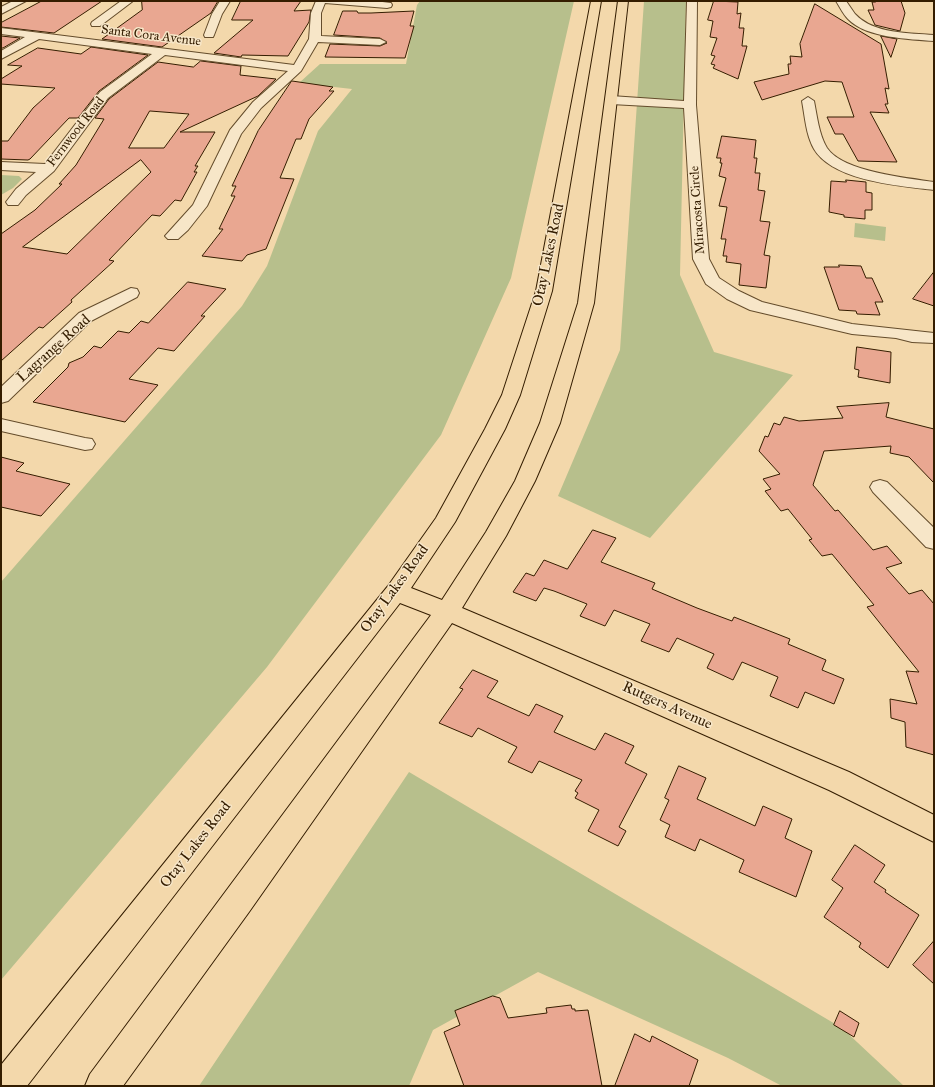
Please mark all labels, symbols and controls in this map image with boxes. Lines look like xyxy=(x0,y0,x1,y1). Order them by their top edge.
street label: Santa Cora Avenue xyxy=(100,22,202,50)
street label: Fernwood Road xyxy=(44,94,108,170)
street label: Miracosta Circle xyxy=(687,165,709,255)
street label: Otay Lakes Road xyxy=(529,202,569,308)
street label: Lagrange Road xyxy=(13,311,95,387)
street label: Otay Lakes Road xyxy=(357,542,433,636)
street label: Rutgers Avenue xyxy=(619,678,715,734)
street label: Otay Lakes Road xyxy=(157,798,235,892)

